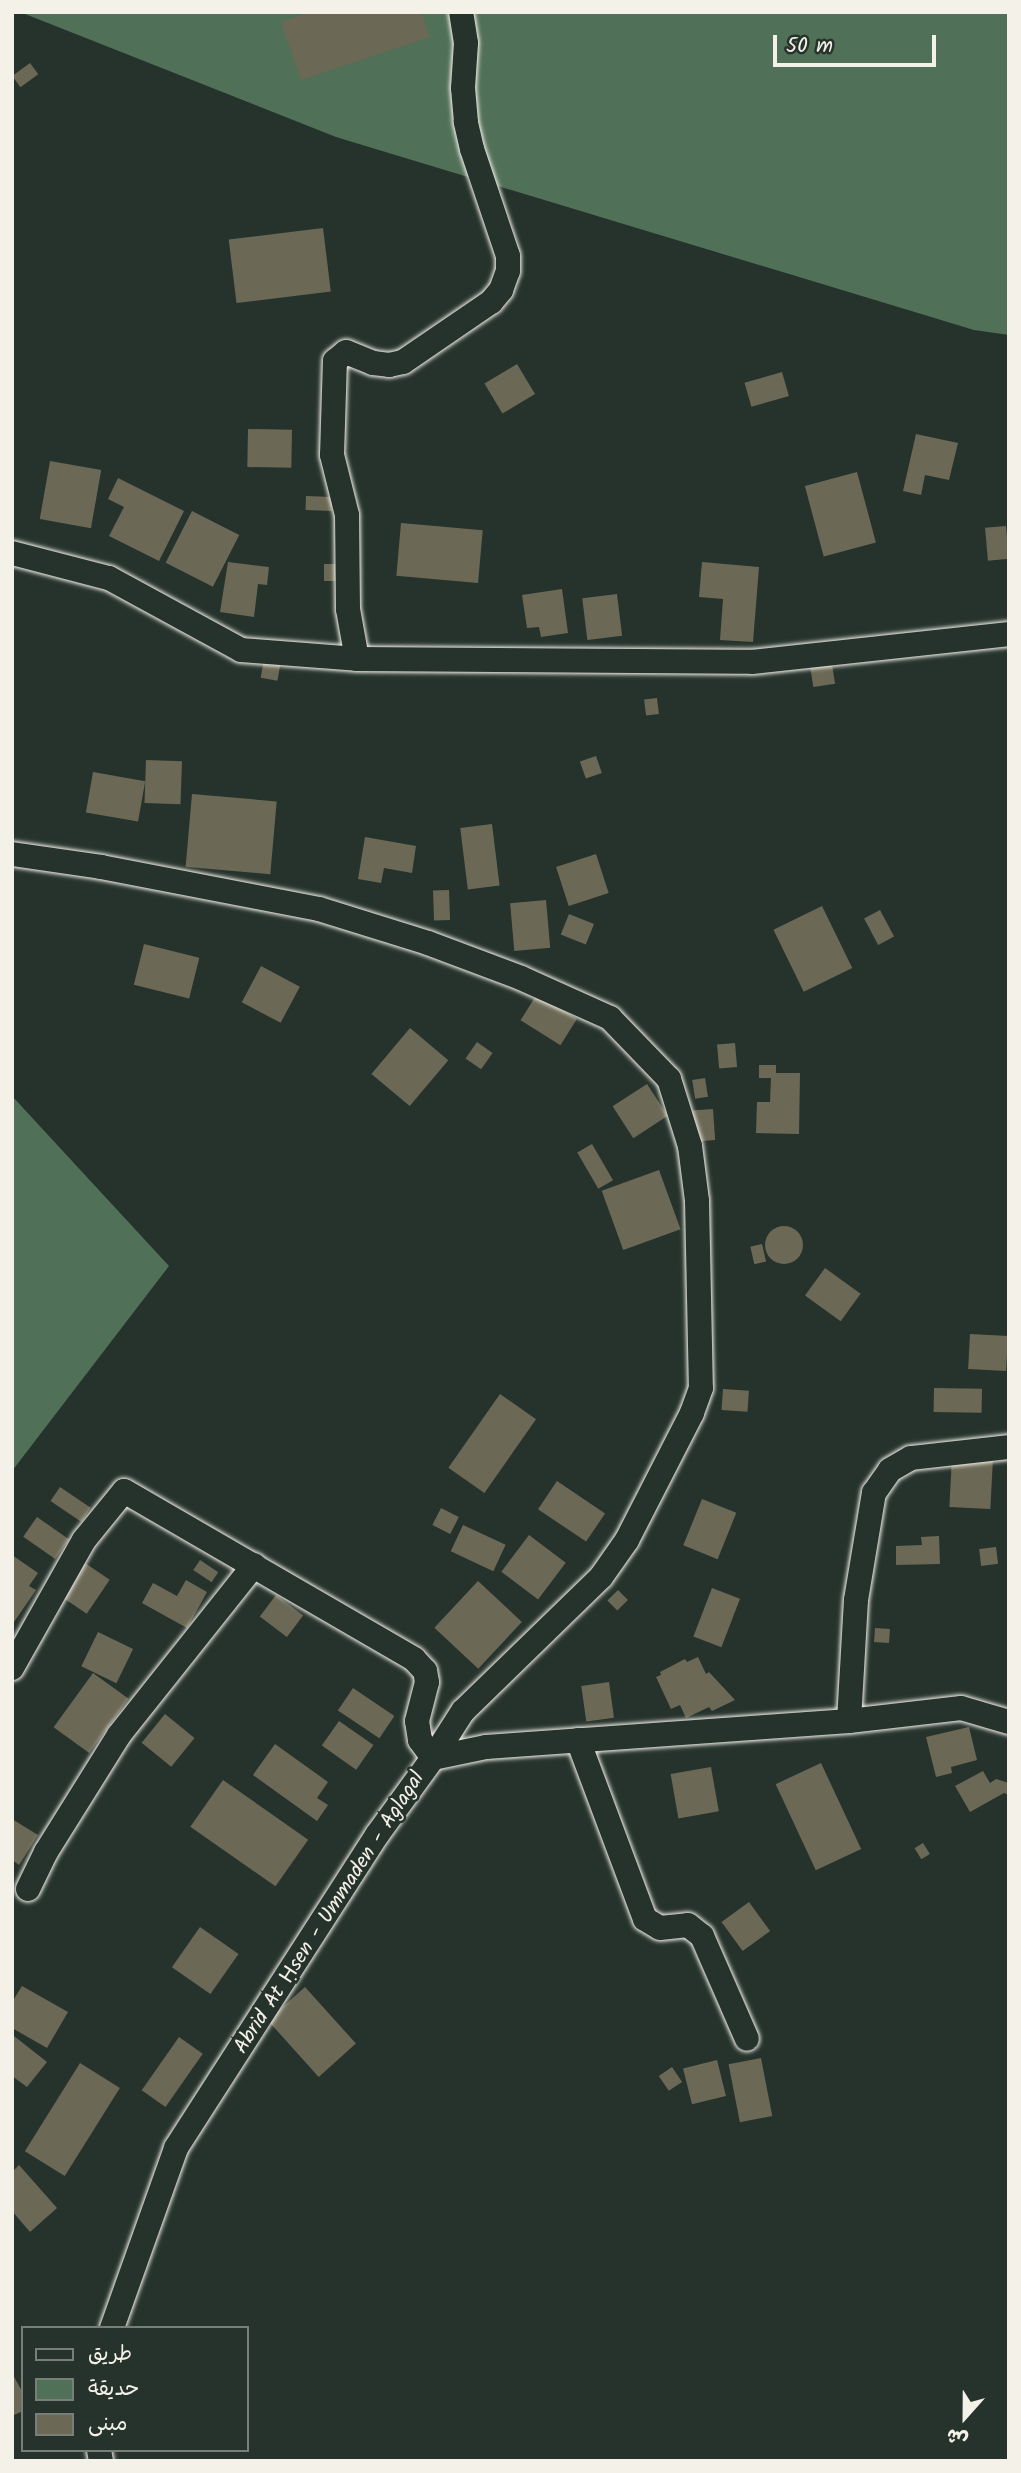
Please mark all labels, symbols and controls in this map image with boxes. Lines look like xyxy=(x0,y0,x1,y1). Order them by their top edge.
scale bar xyxy=(776,21,939,65)
text: 50 m xyxy=(786,30,833,63)
street label: Abrid At Ḥsen - Ummaden - Aglagal xyxy=(229,1767,431,2059)
legend xyxy=(21,2326,248,2452)
text: طريق xyxy=(88,2338,132,2371)
text: حديقة xyxy=(88,2373,139,2406)
north arrow xyxy=(930,2382,1000,2452)
text: مبنى xyxy=(88,2408,127,2441)
text: ش xyxy=(942,2419,973,2454)

